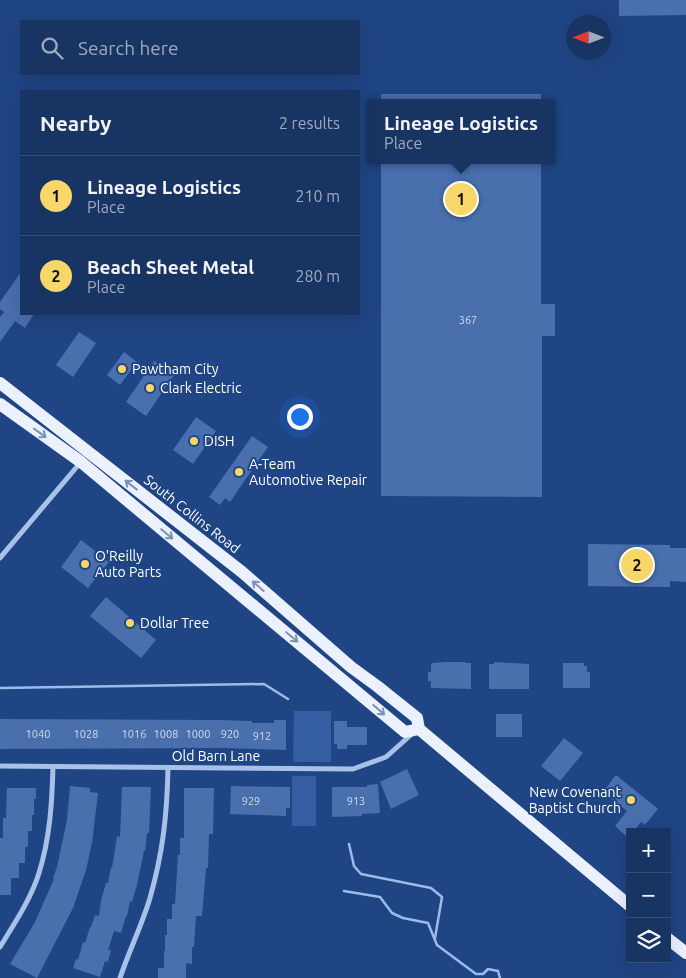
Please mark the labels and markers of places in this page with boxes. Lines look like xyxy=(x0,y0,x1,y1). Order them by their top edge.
pin: 1 xyxy=(445,180,477,218)
place label: Pawtham City xyxy=(132,361,219,377)
marker: Pawtham City xyxy=(116,363,128,375)
place label: Clark Electric xyxy=(160,380,242,396)
marker: Clark Electric xyxy=(144,382,156,394)
place label: DISH xyxy=(204,433,235,449)
marker: DISH xyxy=(188,435,200,447)
place label: A-Team Automotive Repair xyxy=(249,456,368,488)
marker: A-Team Automotive Repair xyxy=(233,466,245,478)
pin: 2 xyxy=(621,546,653,584)
place label: O'Reilly Auto Parts xyxy=(95,548,161,580)
marker: O'Reilly Auto Parts xyxy=(79,558,91,570)
place label: Dollar Tree xyxy=(140,615,209,631)
marker: Dollar Tree xyxy=(124,617,136,629)
place label: New Covenant Baptist Church xyxy=(529,784,621,816)
marker: New Covenant Baptist Church xyxy=(625,794,637,806)

